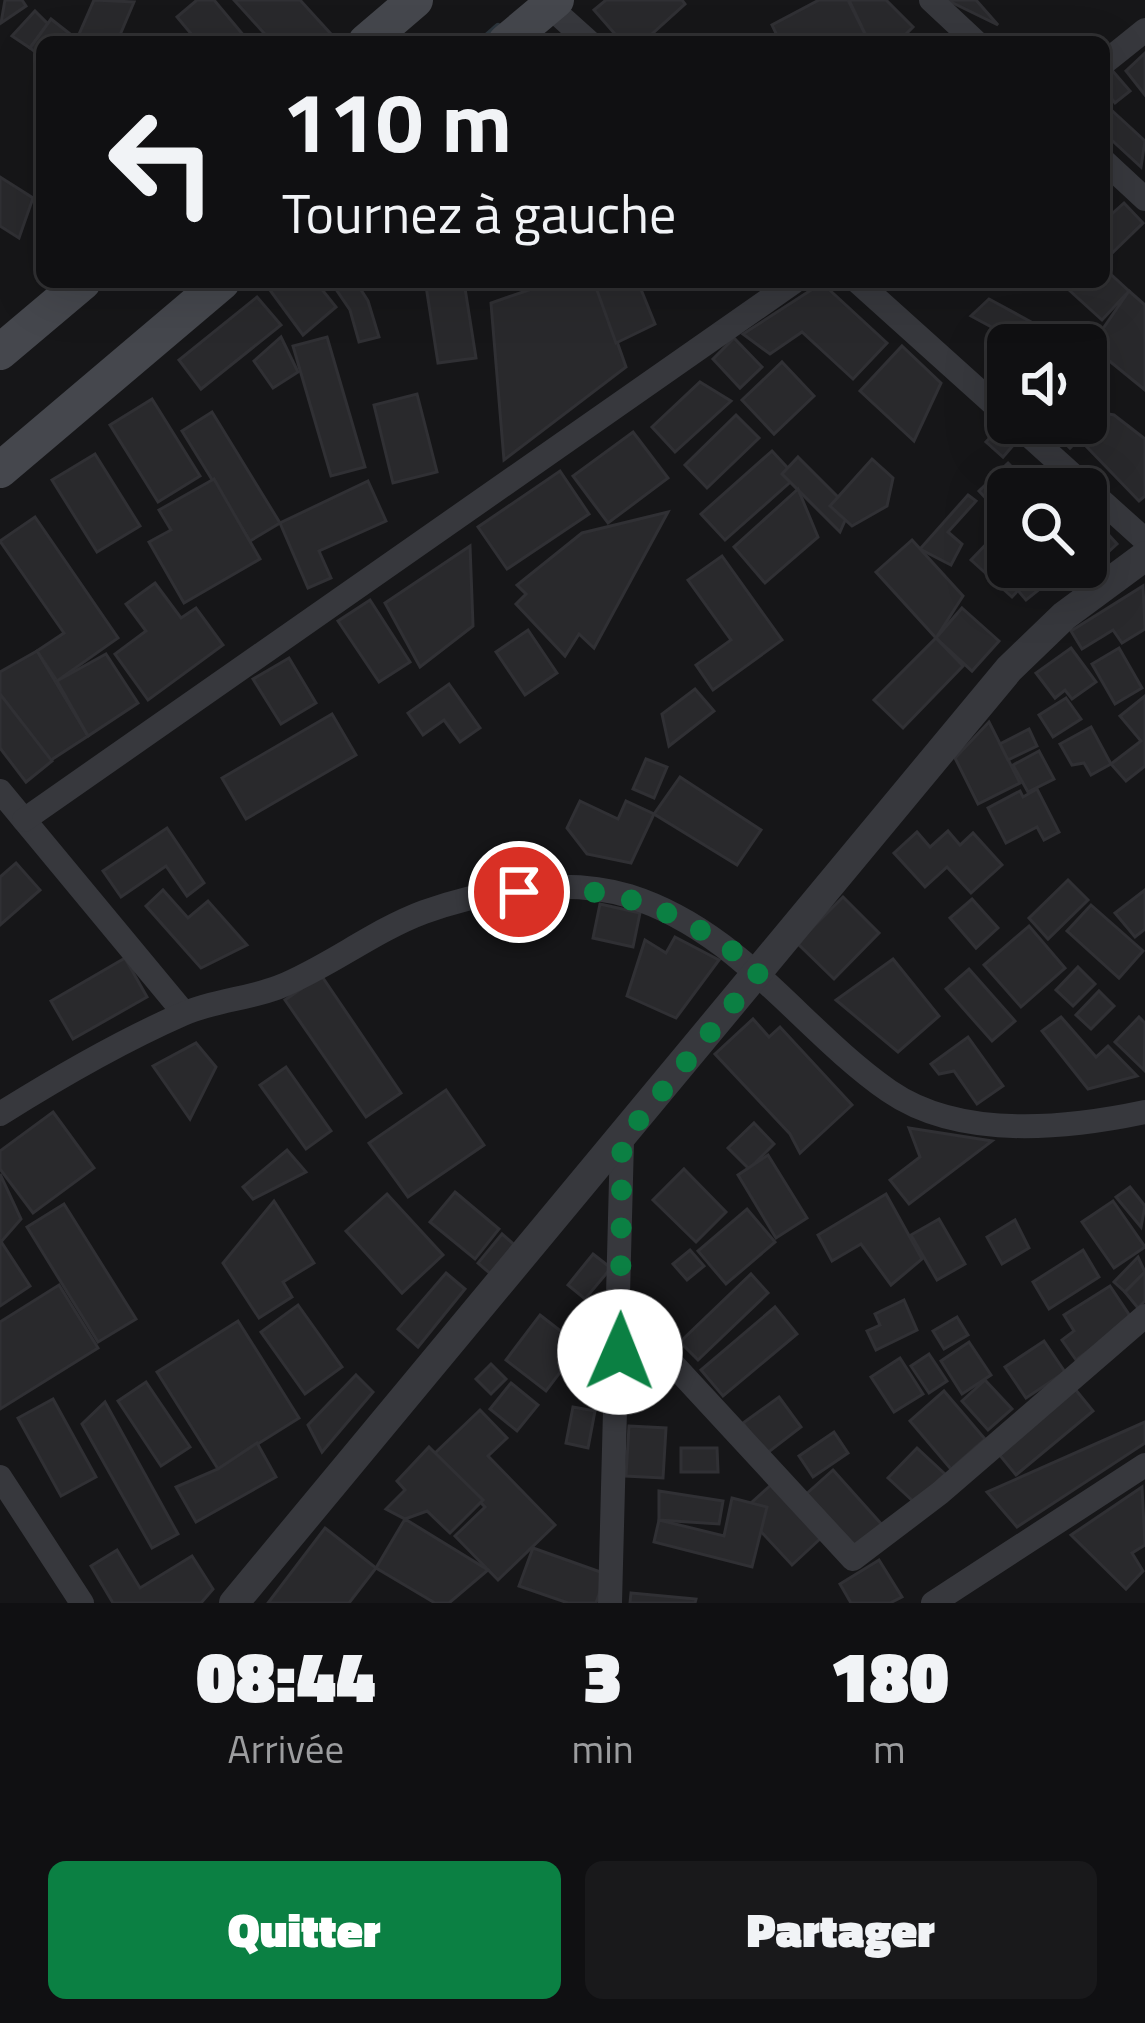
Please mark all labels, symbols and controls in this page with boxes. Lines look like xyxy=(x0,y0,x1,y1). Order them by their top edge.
text: 110 m xyxy=(282,57,512,185)
icon: left xyxy=(84,84,240,240)
text: Tournez à gauche xyxy=(282,172,676,254)
map controls xyxy=(987,324,1107,588)
button: sound xyxy=(987,324,1107,444)
button: search xyxy=(987,468,1107,588)
pin xyxy=(468,841,570,943)
icon: arrive xyxy=(486,859,552,925)
position arrow xyxy=(557,1289,683,1415)
text: 08:44 xyxy=(196,1620,375,1730)
text: 3 xyxy=(583,1620,622,1730)
text: 180 xyxy=(830,1620,949,1730)
text: Arrivée xyxy=(228,1719,344,1778)
text: min xyxy=(572,1719,634,1778)
text: m xyxy=(873,1719,906,1778)
button: Quitter xyxy=(48,1861,561,1999)
button: Partager xyxy=(585,1861,1097,1999)

